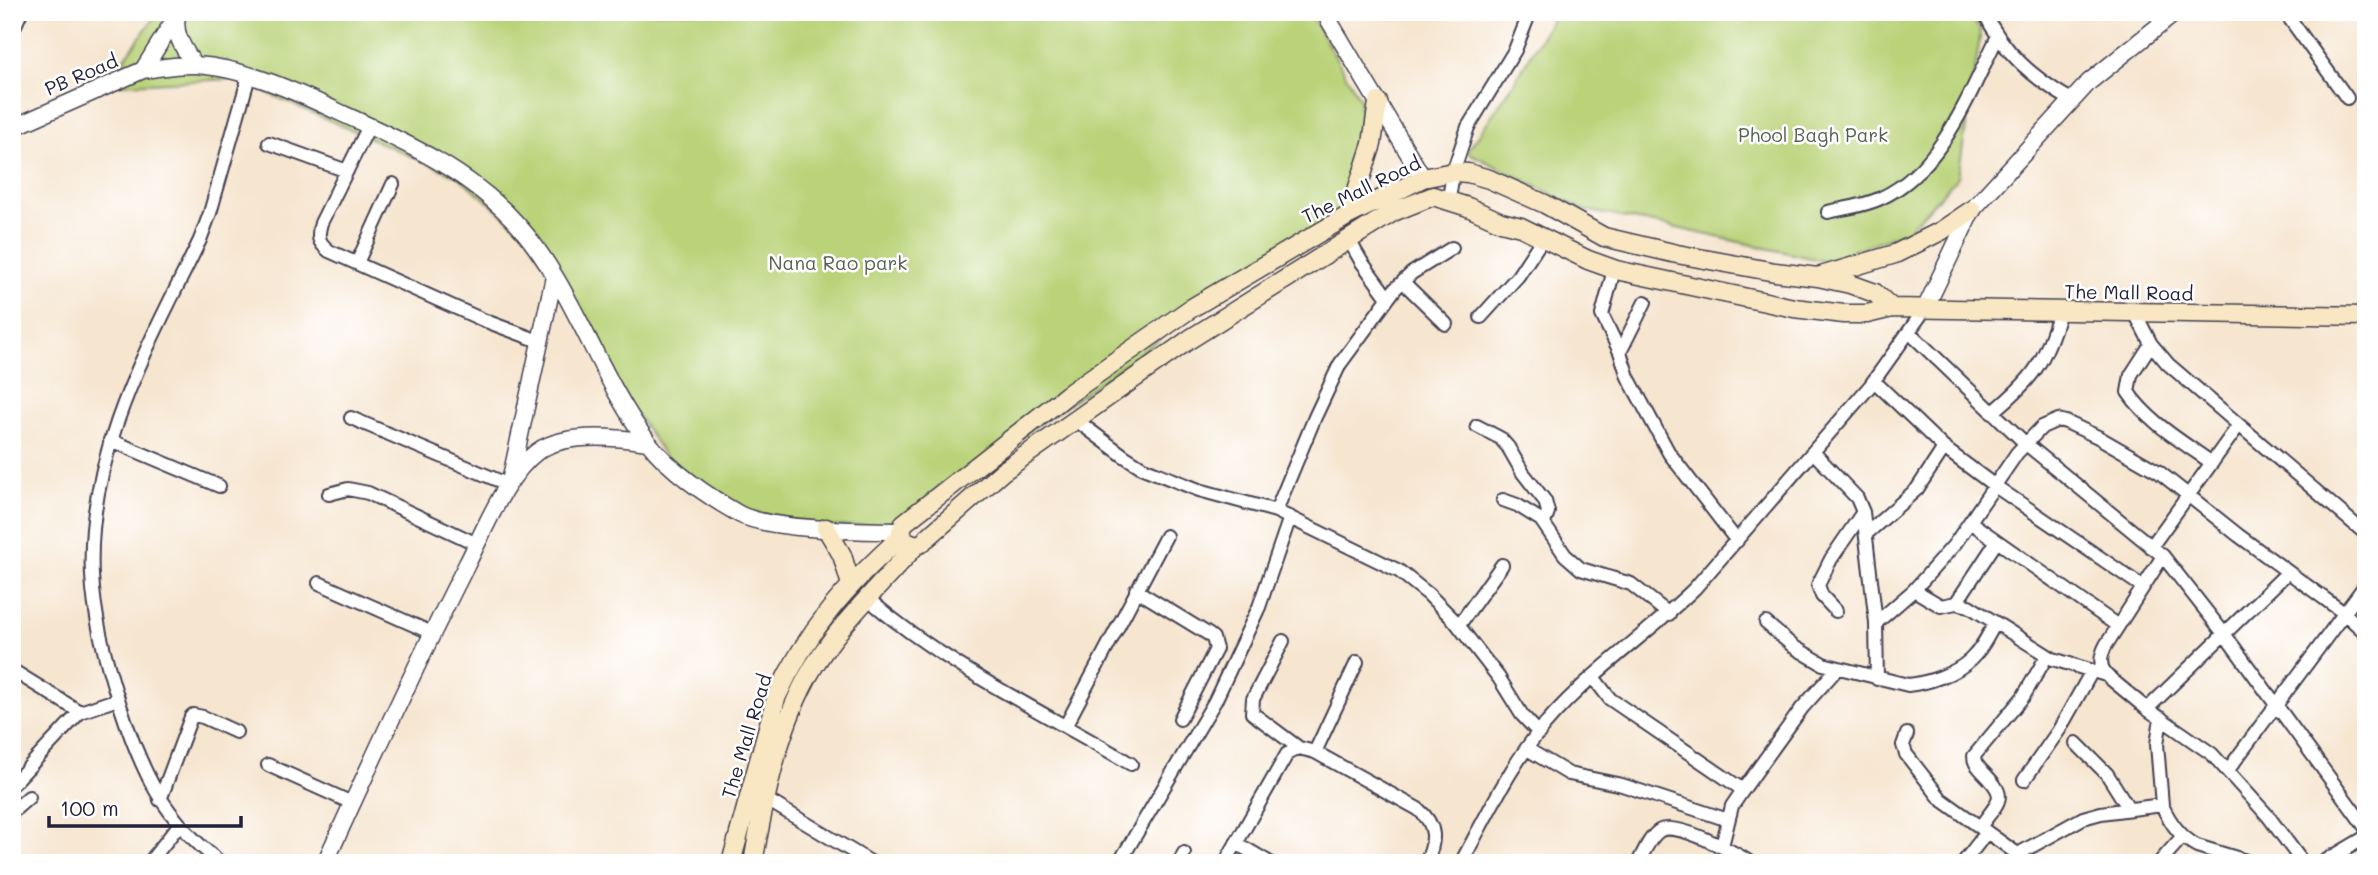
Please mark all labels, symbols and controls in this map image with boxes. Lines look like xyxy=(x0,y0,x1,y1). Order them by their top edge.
street label: PB Road xyxy=(41,47,121,101)
park label: Phool Bagh Park xyxy=(1738,122,1888,147)
street label: The Mall Road xyxy=(1298,149,1424,229)
park label: Nana Rao park xyxy=(769,250,907,275)
street label: The Mall Road xyxy=(2064,278,2194,306)
street label: The Mall Road xyxy=(715,671,777,801)
scale bar xyxy=(49,784,242,828)
text: 100 m xyxy=(60,794,119,821)

